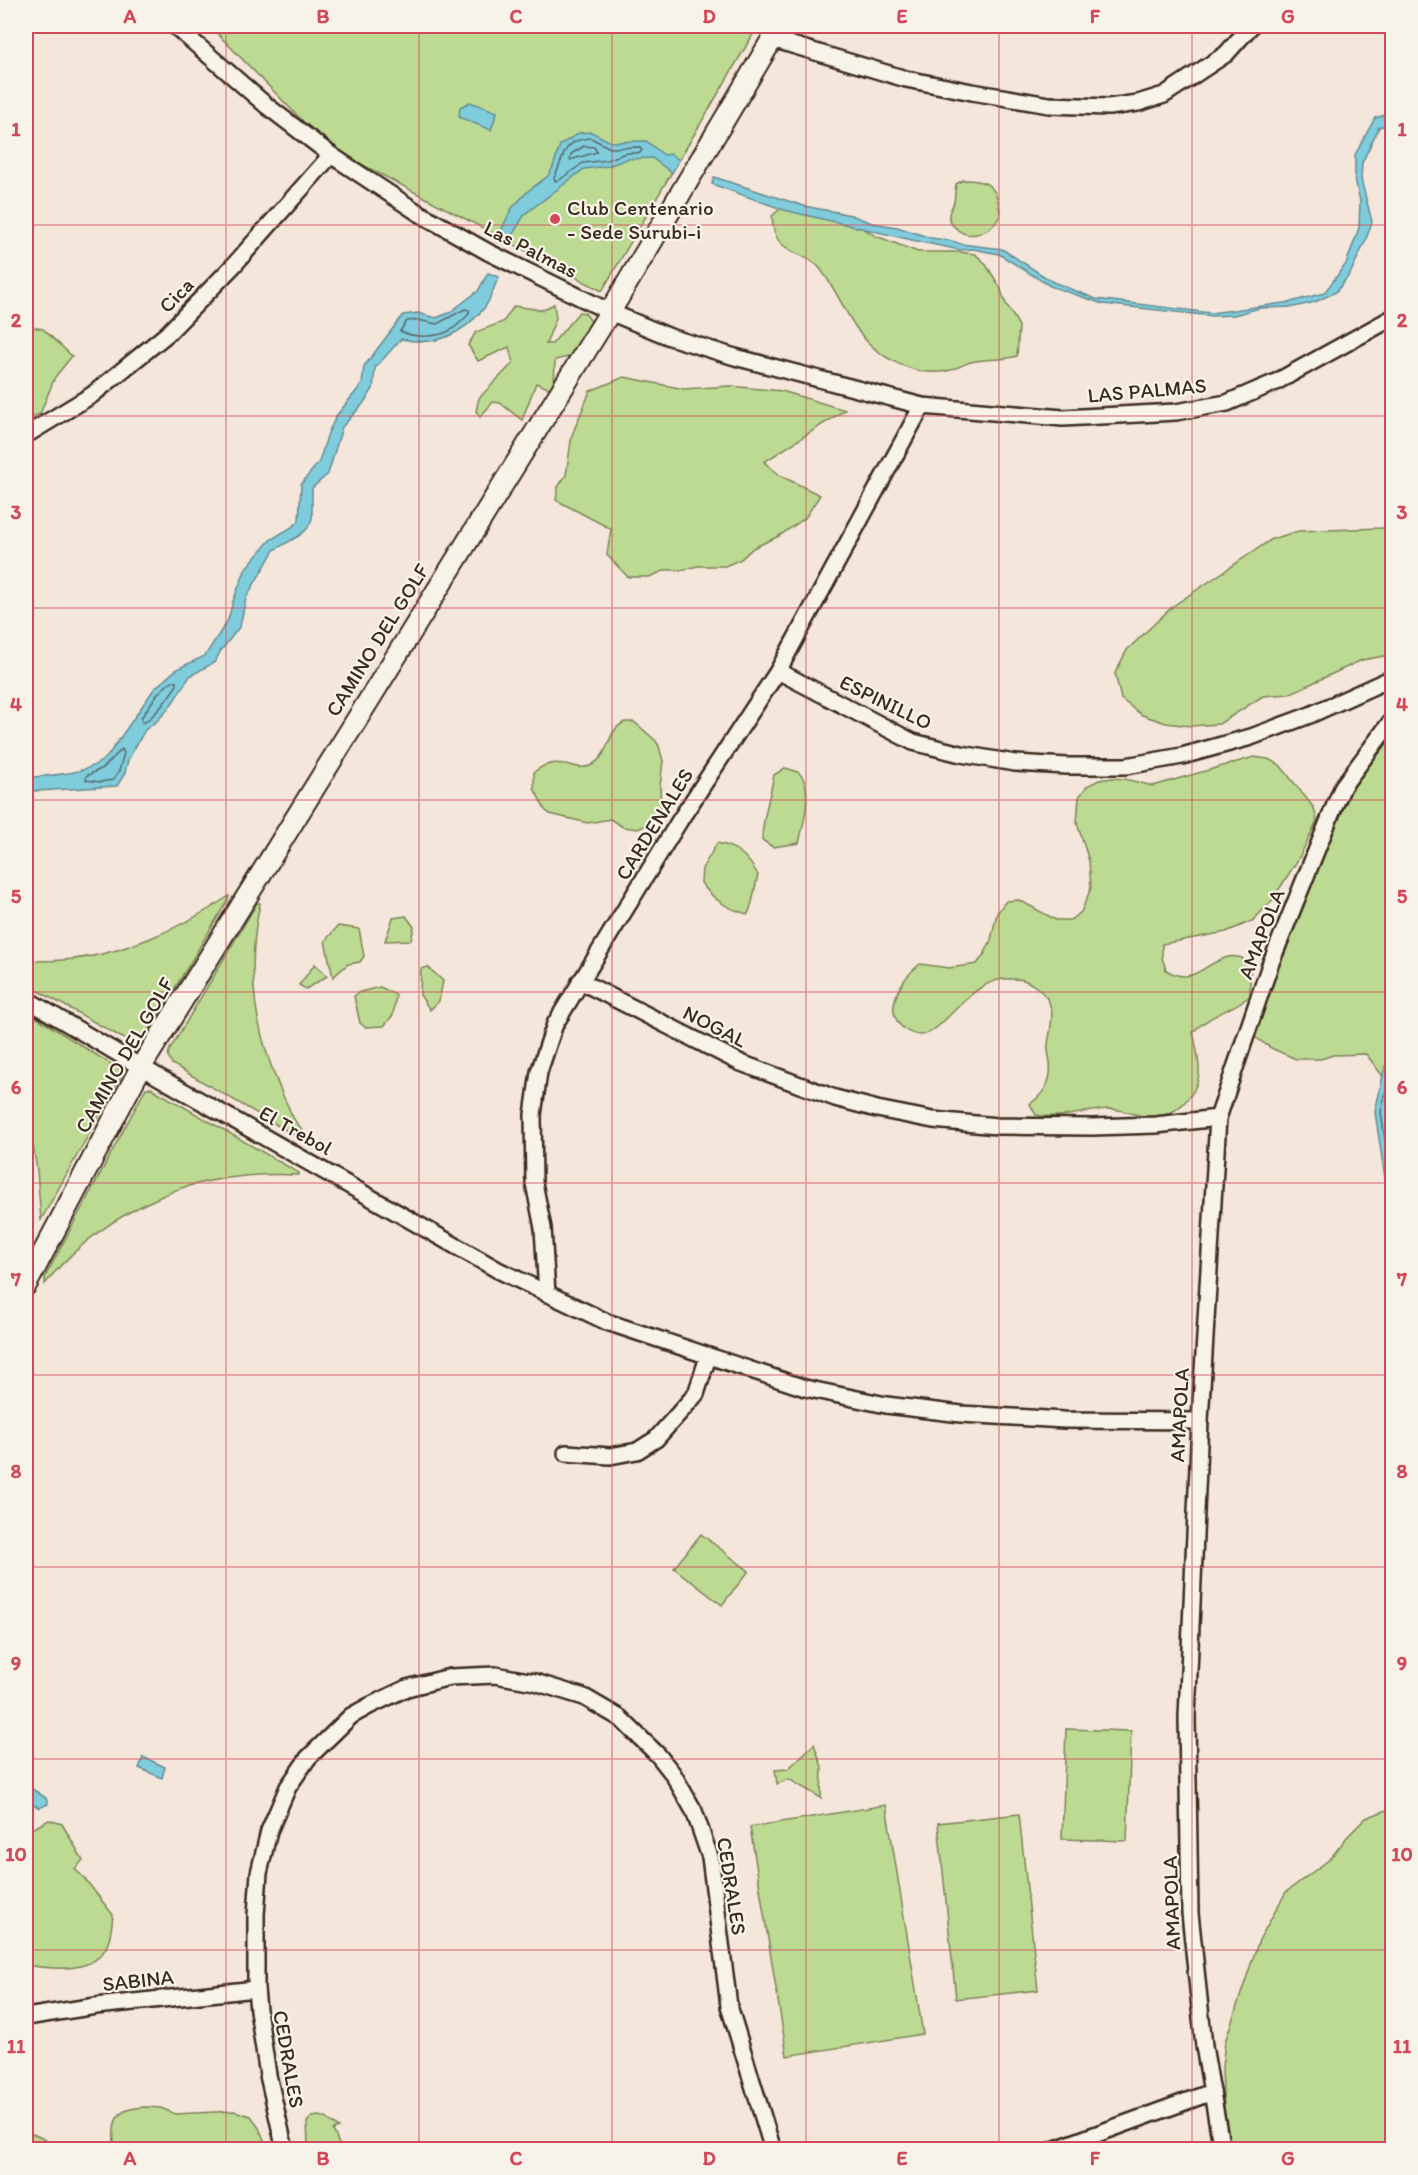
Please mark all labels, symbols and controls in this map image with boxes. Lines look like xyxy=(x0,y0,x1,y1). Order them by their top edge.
text: A xyxy=(123,4,137,28)
text: B xyxy=(317,4,330,28)
text: C xyxy=(510,4,523,28)
text: D xyxy=(702,4,716,28)
text: E xyxy=(896,4,908,28)
text: F xyxy=(1090,4,1101,28)
text: G xyxy=(1281,4,1295,28)
text: 1 xyxy=(11,117,21,141)
text: 1 xyxy=(1397,117,1407,141)
place label: Club Centenario - Sede Surubi-i xyxy=(567,195,714,244)
marker: Club Centenario - Sede Surubi-i xyxy=(548,212,562,226)
street label: Las Palmas xyxy=(480,215,582,283)
street label: Cica xyxy=(153,272,199,318)
text: 2 xyxy=(11,308,22,332)
text: 2 xyxy=(1397,308,1408,332)
street label: LAS PALMAS xyxy=(1087,372,1207,408)
text: 3 xyxy=(11,500,22,524)
text: 3 xyxy=(1397,500,1408,524)
street label: CAMINO DEL GOLF xyxy=(320,559,434,721)
street label: ESPINILLO xyxy=(836,669,936,735)
text: 4 xyxy=(10,692,22,716)
text: 4 xyxy=(1396,692,1408,716)
street label: CARDENALES xyxy=(610,763,698,885)
text: 5 xyxy=(11,884,22,908)
text: 5 xyxy=(1397,884,1408,908)
street label: AMAPOLA xyxy=(1232,885,1290,983)
street label: CAMINO DEL GOLF xyxy=(69,973,179,1137)
street label: NOGAL xyxy=(679,999,751,1053)
text: 6 xyxy=(11,1075,22,1099)
text: 6 xyxy=(1397,1075,1408,1099)
street label: El Trebol xyxy=(255,1100,337,1160)
text: 7 xyxy=(10,1267,21,1291)
text: 7 xyxy=(1396,1267,1407,1291)
street label: AMAPOLA xyxy=(1164,1367,1194,1463)
text: 8 xyxy=(11,1459,22,1483)
text: 8 xyxy=(1397,1459,1408,1483)
text: 9 xyxy=(11,1651,21,1675)
text: 9 xyxy=(1397,1651,1407,1675)
street label: CEDRALES xyxy=(712,1835,752,1937)
text: 10 xyxy=(5,1842,27,1866)
text: 10 xyxy=(1391,1842,1413,1866)
street label: AMAPOLA xyxy=(1157,1855,1185,1951)
street label: SABINA xyxy=(101,1964,175,1996)
street label: CEDRALES xyxy=(268,2008,310,2110)
text: 11 xyxy=(7,2034,26,2058)
text: 11 xyxy=(1393,2034,1412,2058)
text: A xyxy=(123,2146,137,2170)
text: B xyxy=(317,2146,330,2170)
text: C xyxy=(510,2146,523,2170)
text: D xyxy=(702,2146,716,2170)
text: E xyxy=(896,2146,908,2170)
text: F xyxy=(1090,2146,1101,2170)
text: G xyxy=(1281,2146,1295,2170)

